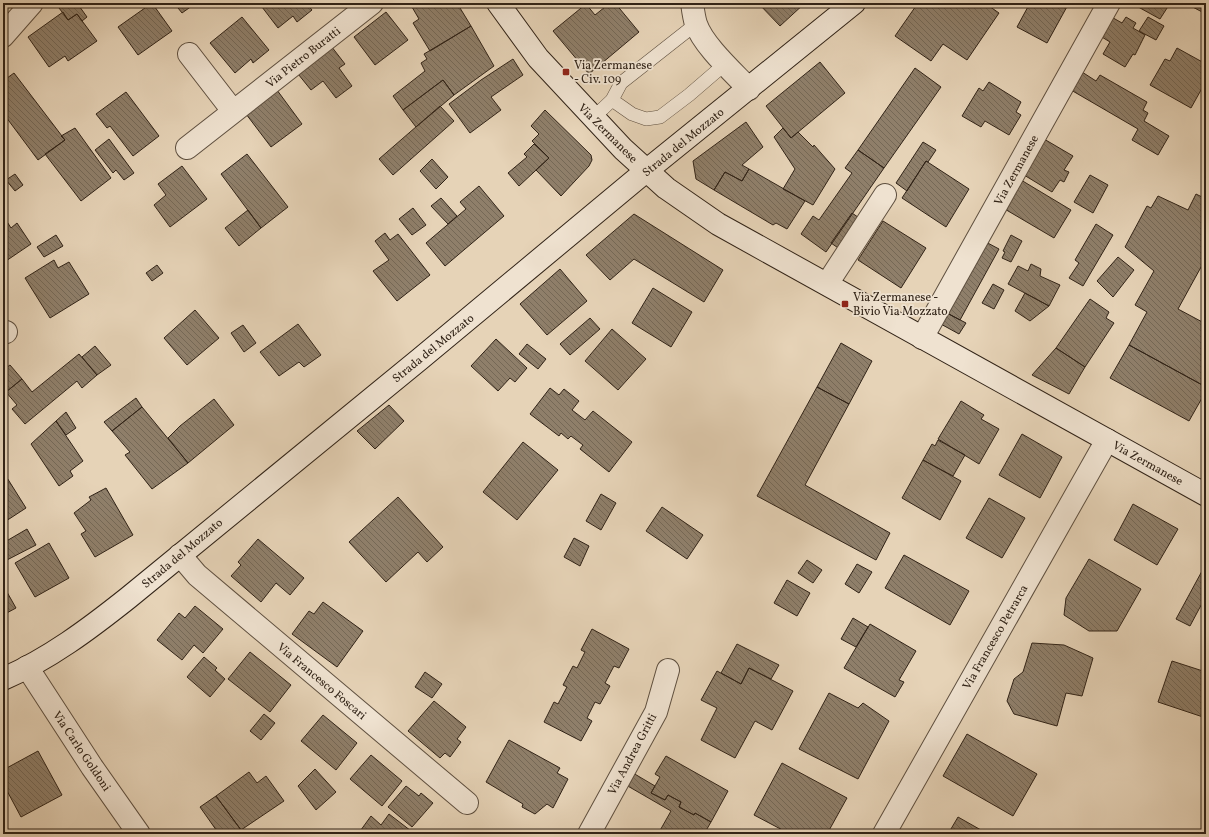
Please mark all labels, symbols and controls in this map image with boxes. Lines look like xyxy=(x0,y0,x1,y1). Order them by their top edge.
street label: Via Pietro Buratti xyxy=(263,23,345,92)
place label: Via Zermanese - Civ. 109 xyxy=(574,58,652,88)
marker: Via Zermanese - Civ. 109 xyxy=(561,67,571,77)
street label: Via Zermanese xyxy=(574,100,641,167)
street label: Strada del Mozzato xyxy=(639,105,728,181)
street label: Via Zermanese xyxy=(991,132,1043,209)
place label: Via Zermanese - Bivio Via Mozzato xyxy=(853,290,948,320)
marker: Via Zermanese - Bivio Via Mozzato xyxy=(840,299,850,309)
street label: Strada del Mozzato xyxy=(389,311,478,387)
street label: Via Zermanese xyxy=(1109,438,1186,490)
street label: Strada del Mozzato xyxy=(139,515,226,592)
street label: Via Francesco Petrarca xyxy=(959,582,1032,693)
street label: Via Francesco Foscari xyxy=(273,640,370,724)
street label: Via Carlo Goldoni xyxy=(48,708,114,795)
street label: Via Andrea Gritti xyxy=(605,710,661,798)

